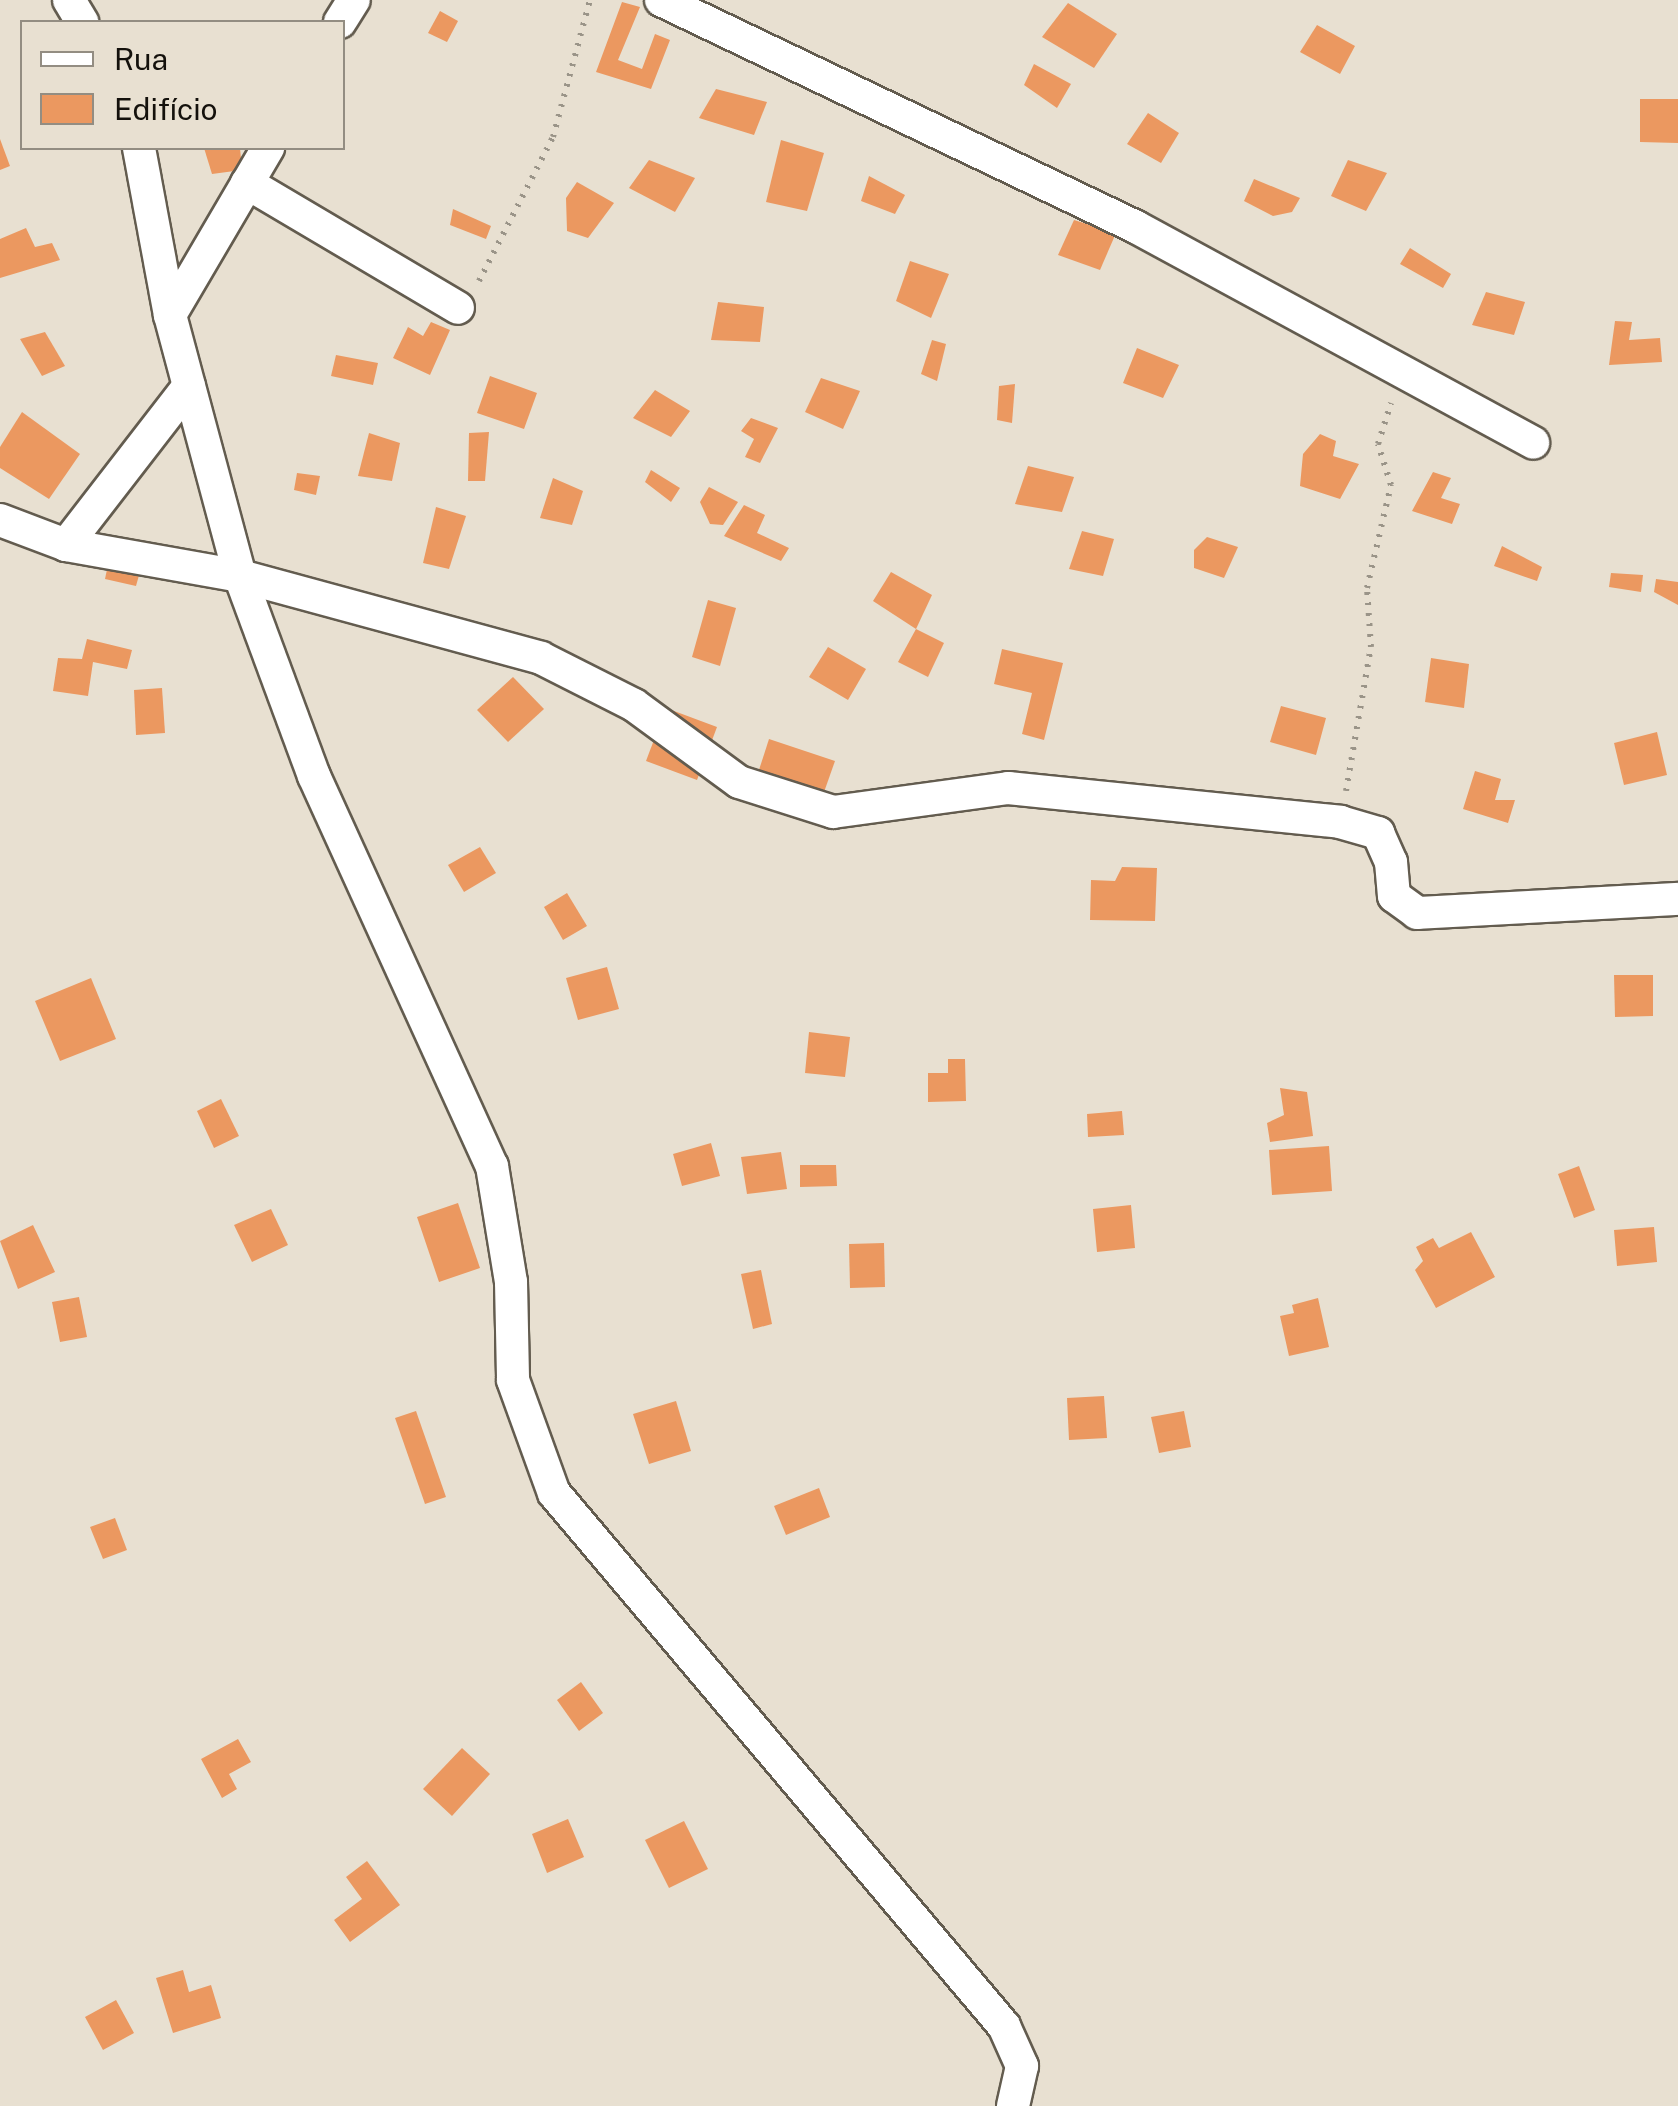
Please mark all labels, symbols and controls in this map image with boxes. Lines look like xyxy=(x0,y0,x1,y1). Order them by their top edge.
legend xyxy=(20,20,345,150)
text: Rua xyxy=(114,41,168,77)
text: Edifício xyxy=(114,91,218,127)

